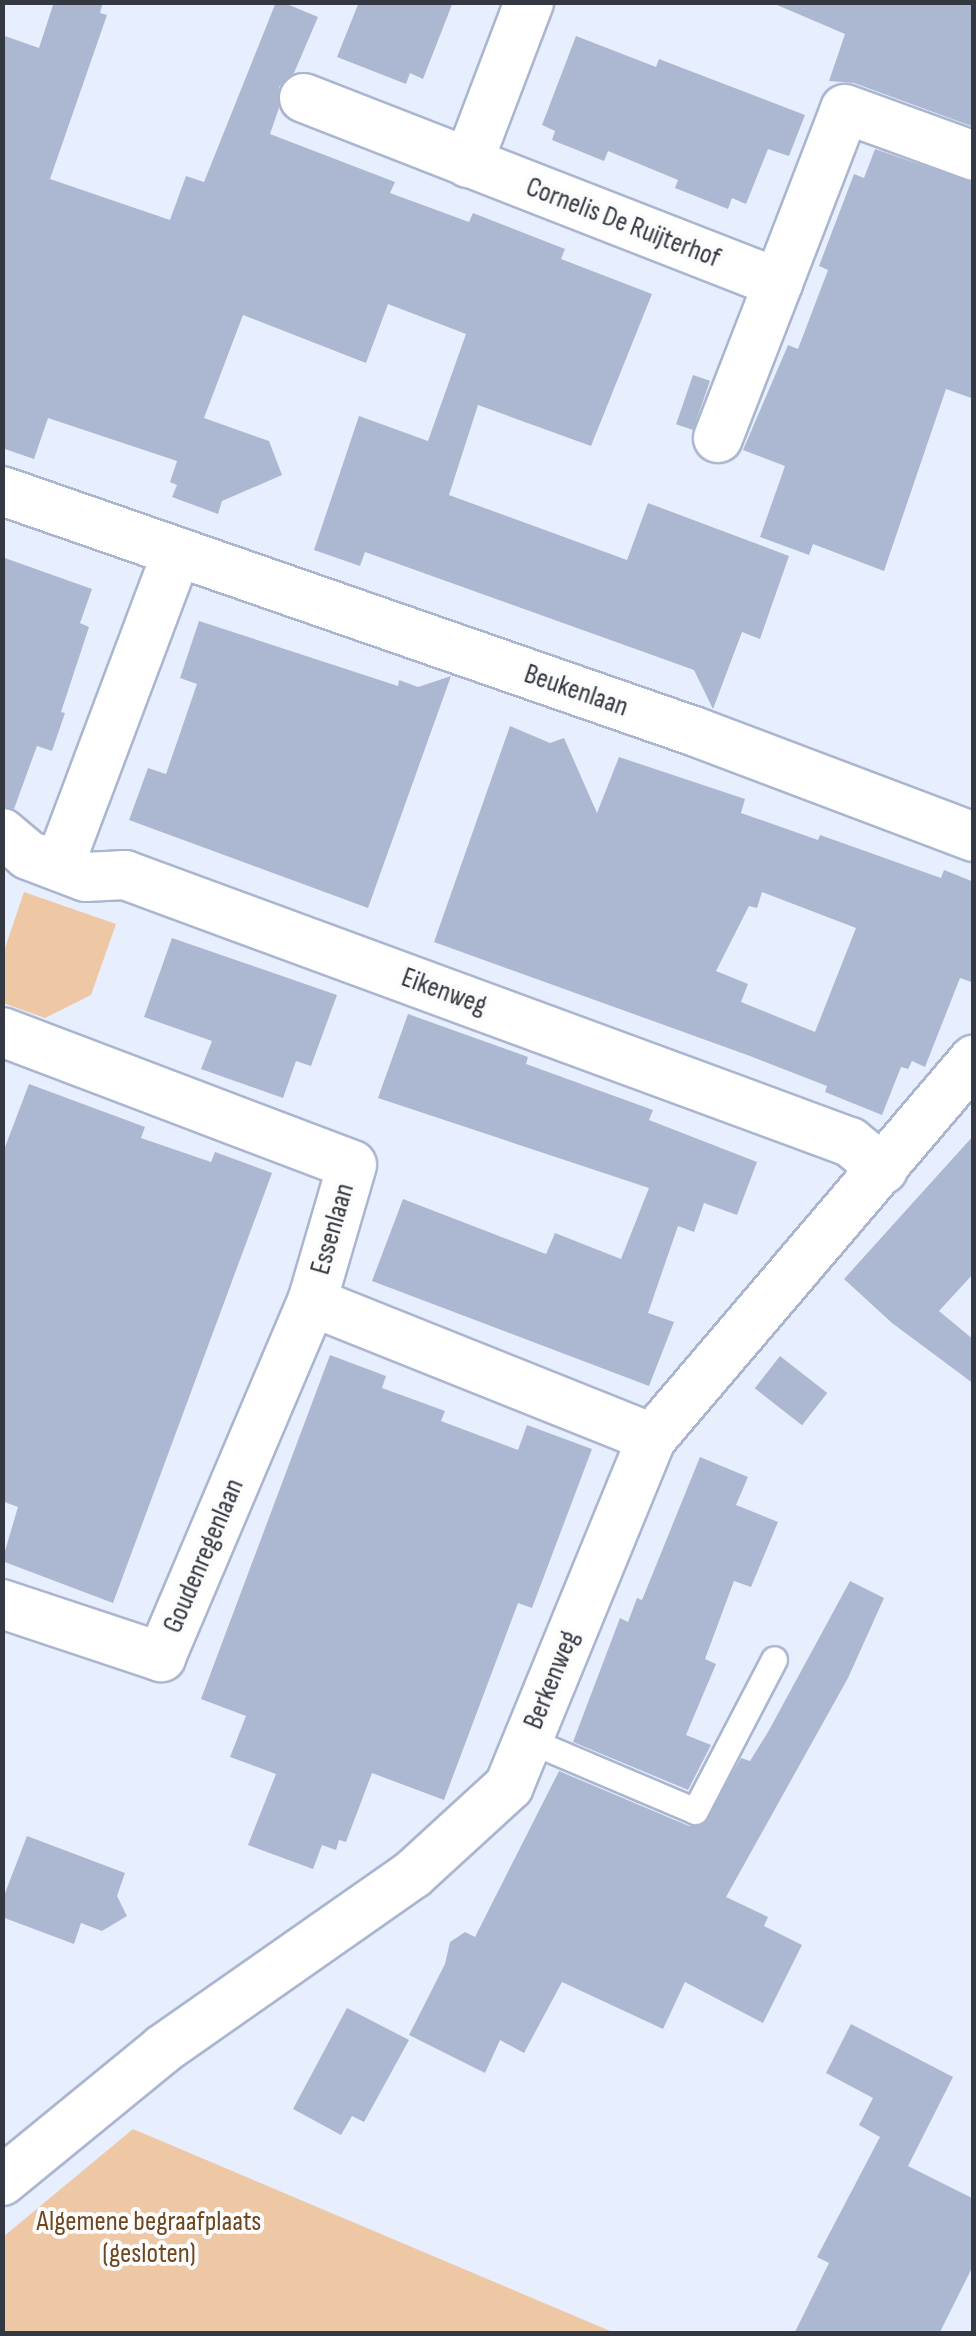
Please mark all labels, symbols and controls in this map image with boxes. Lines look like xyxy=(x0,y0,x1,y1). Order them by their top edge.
street label: Cornelis De Ruijterhof xyxy=(521,171,725,275)
street label: Beukenlaan xyxy=(520,658,632,724)
street label: Eikenweg xyxy=(397,961,491,1023)
street label: Essenlaan xyxy=(304,1180,362,1278)
street label: Goudenregenlaan xyxy=(156,1474,252,1638)
street label: Berkenweg xyxy=(517,1626,587,1734)
park label: Algemene begraafplaats (gesloten) xyxy=(37,2205,261,2271)

